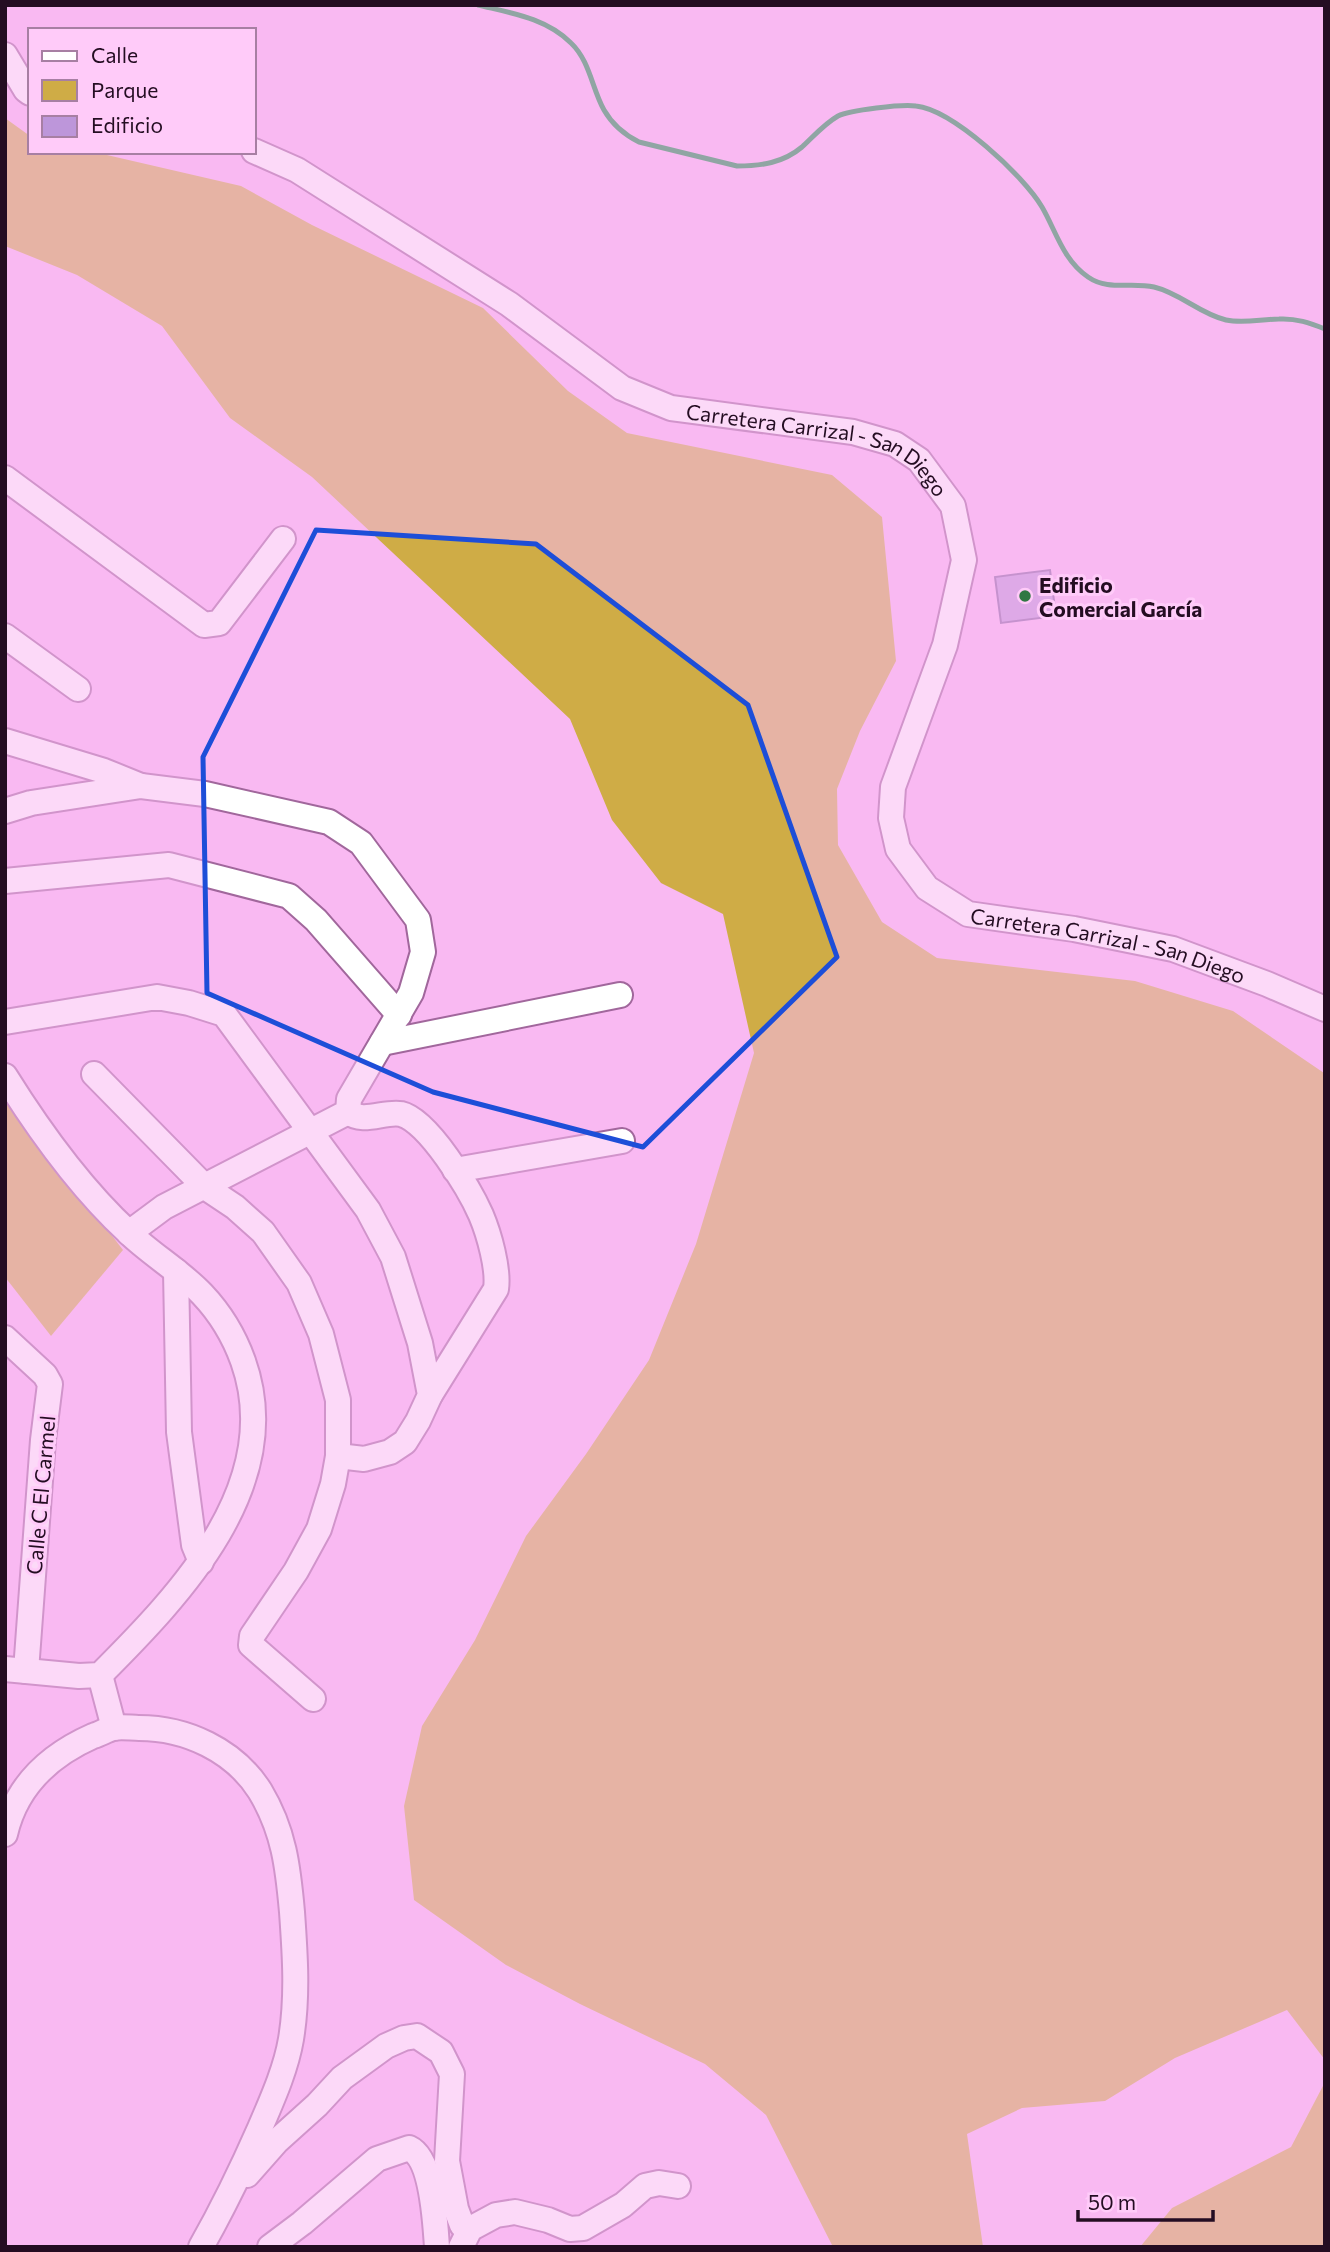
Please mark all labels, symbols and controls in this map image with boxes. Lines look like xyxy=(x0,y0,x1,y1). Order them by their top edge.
legend xyxy=(28,28,256,154)
text: Calle xyxy=(91,42,138,67)
text: Parque xyxy=(91,77,158,102)
text: Edificio xyxy=(91,112,163,137)
street label: Carretera Carrizal - San Diego xyxy=(685,398,954,501)
place label: Edificio Comercial García xyxy=(1039,572,1202,621)
marker: Edificio Comercial García xyxy=(1017,588,1033,604)
street label: Carretera Carrizal - San Diego xyxy=(969,902,1249,987)
street label: Calle C El Carmel xyxy=(21,1414,59,1576)
scale bar xyxy=(1078,2178,1213,2222)
text: 50 m xyxy=(1088,2189,1136,2214)

